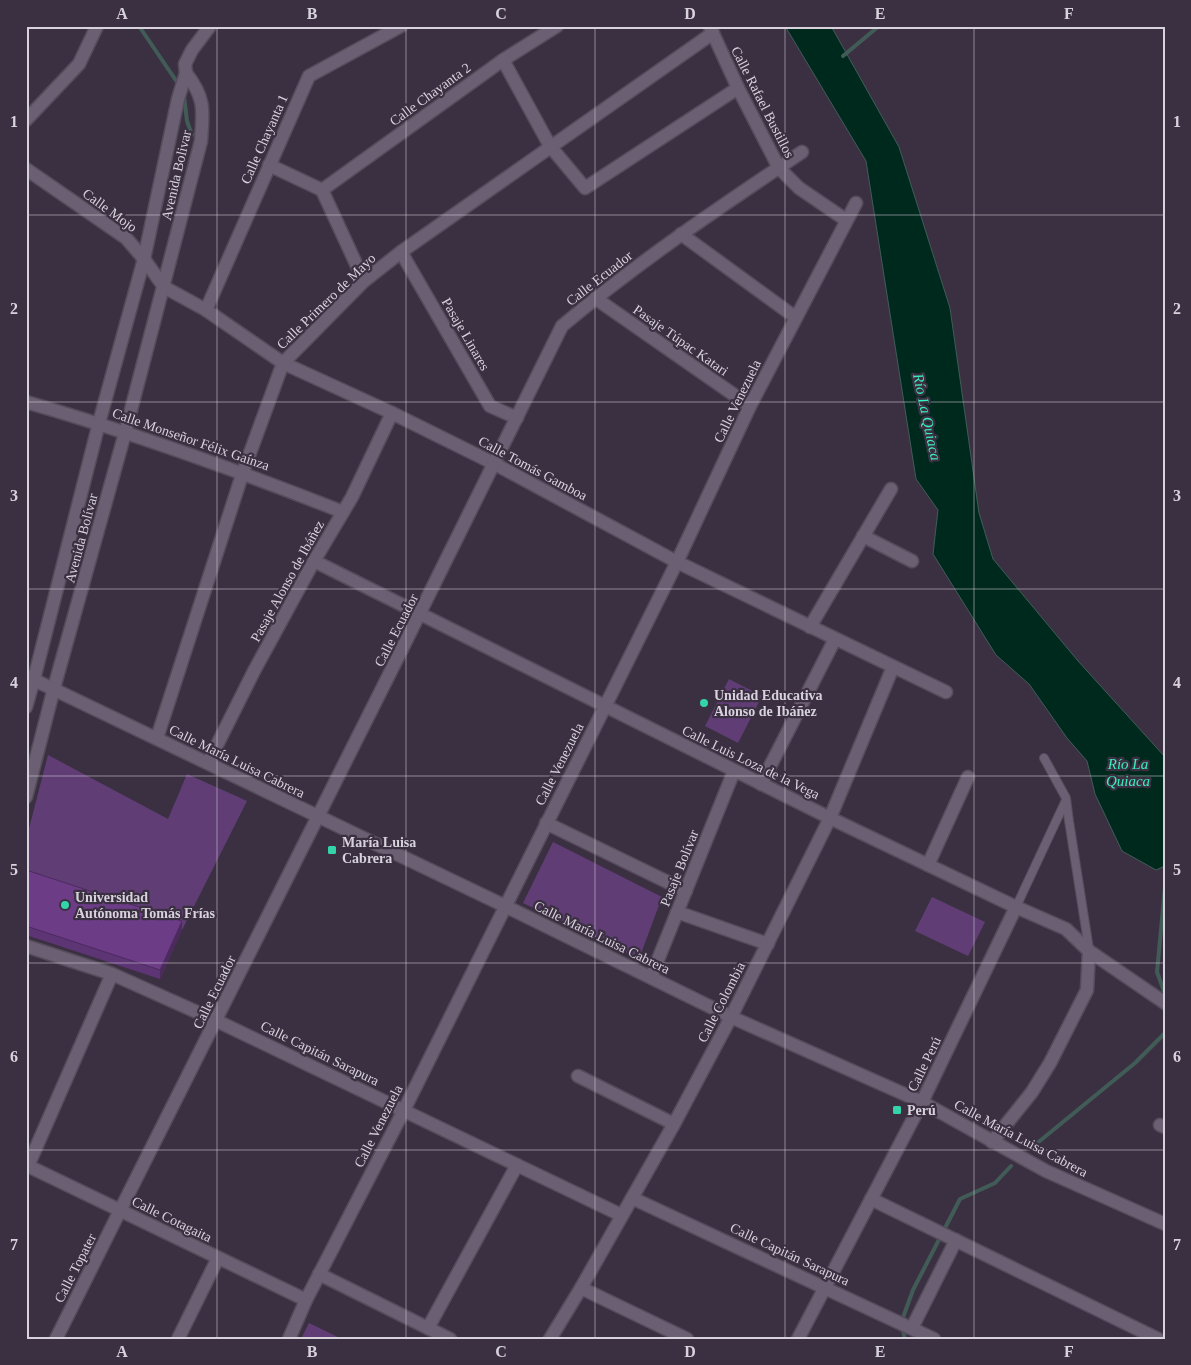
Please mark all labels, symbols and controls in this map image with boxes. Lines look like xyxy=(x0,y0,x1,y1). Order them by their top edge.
text: A xyxy=(116,5,128,22)
text: B xyxy=(307,5,318,22)
text: C xyxy=(495,5,507,22)
text: D xyxy=(684,5,696,22)
text: E xyxy=(875,5,885,22)
text: F xyxy=(1064,5,1074,22)
street label: Calle Rafael Bustillos xyxy=(728,44,797,160)
street label: Calle Chayanta 2 xyxy=(387,60,474,129)
street label: Calle Chayanta 1 xyxy=(238,92,291,186)
text: 1 xyxy=(10,113,18,130)
text: 1 xyxy=(1173,113,1181,130)
street label: Avenida Bolivar xyxy=(159,128,194,222)
street label: Calle Mojo xyxy=(80,186,140,235)
street label: Calle Ecuador xyxy=(563,248,636,309)
street label: Calle Primero de Mayo xyxy=(274,250,379,352)
street label: Pasaje Linares xyxy=(439,295,492,373)
text: 2 xyxy=(10,300,18,317)
text: 2 xyxy=(1173,300,1181,317)
street label: Pasaje Túpac Katari xyxy=(630,302,731,379)
street label: Calle Venezuela xyxy=(711,357,764,445)
water label: Río La Quiaca xyxy=(910,371,944,462)
street label: Calle Monseñor Félix Gaínza xyxy=(110,405,272,474)
street label: Calle Tomás Gamboa xyxy=(476,433,590,504)
text: 3 xyxy=(10,487,18,504)
text: 3 xyxy=(1173,487,1181,504)
street label: Avenida Bolívar xyxy=(62,491,101,584)
street label: Pasaje Alonso de Ibáñez xyxy=(248,518,327,645)
street label: Calle Ecuador xyxy=(372,591,421,669)
text: 4 xyxy=(10,674,18,691)
text: 4 xyxy=(1173,674,1181,691)
place label: Unidad Educativa Alonso de Ibáñez xyxy=(714,688,823,719)
marker: Unidad Educativa Alonso de Ibáñez xyxy=(698,697,710,709)
street label: Calle Venezuela xyxy=(532,720,587,808)
street label: Calle María Luisa Cabrera xyxy=(167,722,308,801)
street label: Calle Luis Loza de la Vega xyxy=(680,723,823,803)
water label: Río La Quiaca xyxy=(1106,756,1150,789)
street label: Pasaje Bolívar xyxy=(657,827,702,909)
place label: María Luisa Cabrera xyxy=(342,835,416,866)
marker: María Luisa Cabrera xyxy=(326,844,338,856)
text: 5 xyxy=(10,861,18,878)
text: 5 xyxy=(1173,861,1181,878)
place label: Universidad Autónoma Tomás Frías xyxy=(75,890,216,921)
street label: Calle María Luisa Cabrera xyxy=(532,898,673,977)
marker: Universidad Autónoma Tomás Frías xyxy=(59,899,71,911)
street label: Calle Ecuador xyxy=(190,953,239,1031)
street label: Calle Colombia xyxy=(695,959,749,1045)
street label: Calle Capitán Sarapura xyxy=(258,1018,382,1089)
street label: Calle Perú xyxy=(905,1035,944,1094)
text: 6 xyxy=(10,1048,18,1065)
text: 6 xyxy=(1173,1048,1181,1065)
street label: Calle Venezuela xyxy=(351,1082,406,1170)
street label: Calle María Luisa Cabrera xyxy=(952,1097,1091,1180)
place label: Perú xyxy=(907,1103,936,1118)
marker: Perú xyxy=(891,1104,903,1116)
street label: Calle Cotagaita xyxy=(130,1194,215,1246)
street label: Calle Capitán Sarapura xyxy=(728,1220,853,1289)
street label: Calle Topater xyxy=(52,1231,99,1305)
text: 7 xyxy=(10,1236,18,1253)
text: 7 xyxy=(1173,1236,1181,1253)
text: A xyxy=(116,1343,128,1360)
text: B xyxy=(307,1343,318,1360)
text: C xyxy=(495,1343,507,1360)
text: D xyxy=(684,1343,696,1360)
text: E xyxy=(875,1343,885,1360)
text: F xyxy=(1064,1343,1074,1360)

